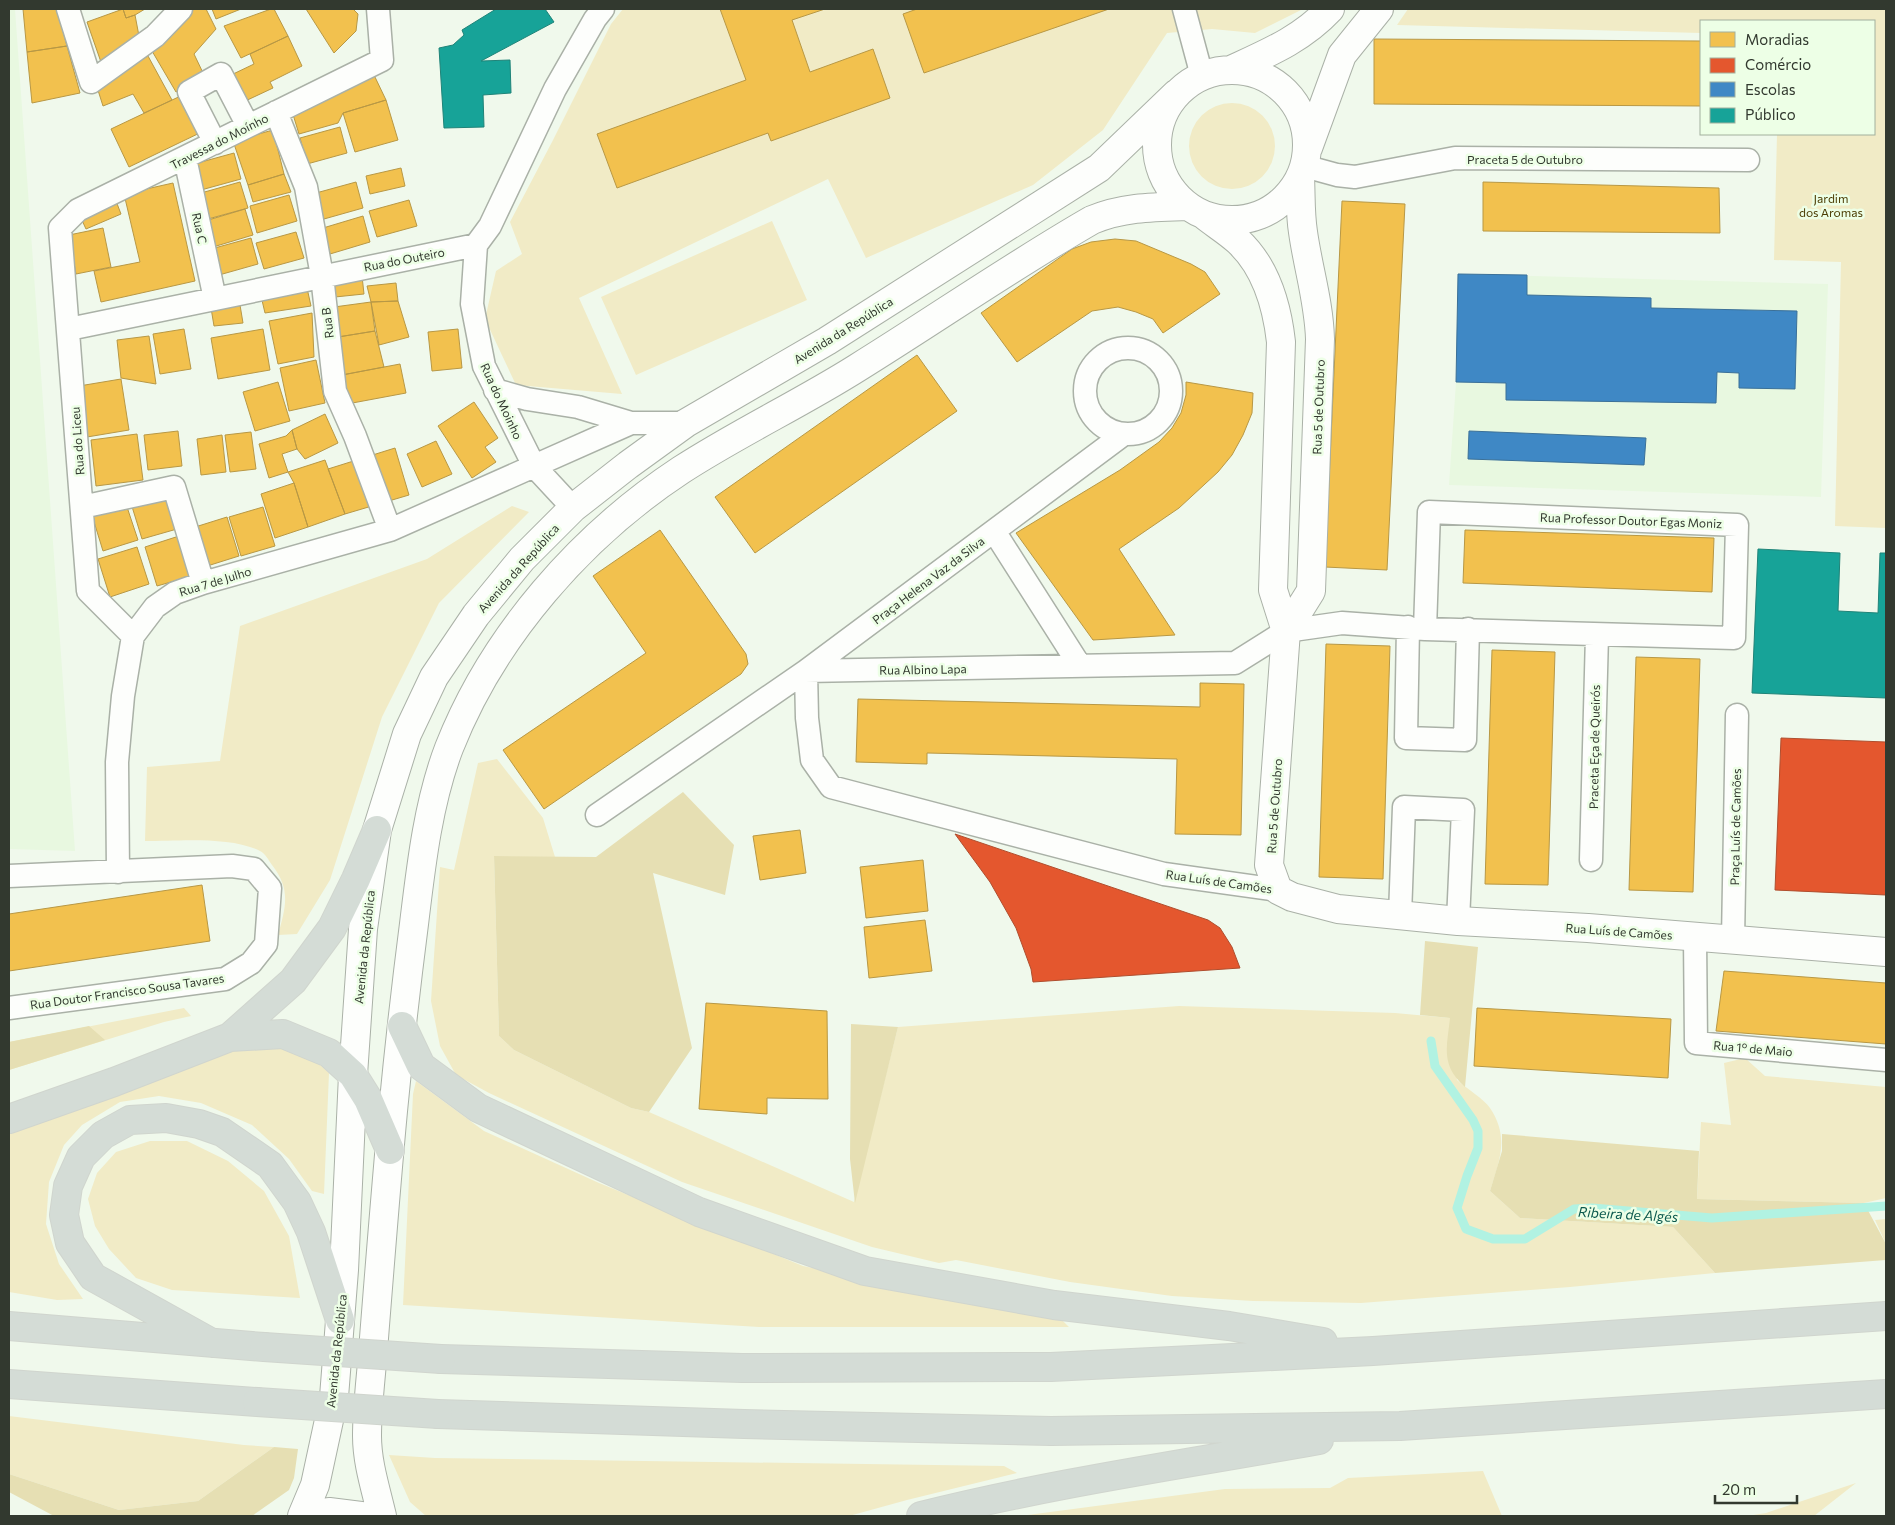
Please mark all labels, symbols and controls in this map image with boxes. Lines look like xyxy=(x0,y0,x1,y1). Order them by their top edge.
legend xyxy=(1700,20,1875,135)
text: Moradias xyxy=(1745,30,1809,48)
text: Comércio xyxy=(1745,55,1811,73)
text: Escolas xyxy=(1745,80,1796,98)
text: Público xyxy=(1745,105,1796,123)
street label: Travessa do Moínho xyxy=(168,110,270,172)
street label: Praceta 5 de Outubro xyxy=(1467,152,1583,166)
park label: Jardim dos Aromas xyxy=(1799,191,1863,219)
street label: Rua C xyxy=(190,211,210,245)
street label: Rua do Outeiro xyxy=(362,244,446,274)
street label: Avenida da República xyxy=(791,294,895,366)
street label: Rua B xyxy=(318,307,336,339)
street label: Rua 5 de Outubro xyxy=(1309,359,1327,455)
street label: Rua do Moinho xyxy=(478,361,526,441)
street label: Rua do Liceu xyxy=(68,406,86,476)
street label: Rua Professor Doutor Egas Moniz xyxy=(1540,510,1722,530)
street label: Avenida da República xyxy=(475,521,561,615)
street label: Praça Helena Vaz da Silva xyxy=(869,533,987,627)
street label: Rua 7 de Julho xyxy=(177,563,253,600)
street label: Rua Albino Lapa xyxy=(879,661,967,677)
street label: Praceta Eça de Queirós xyxy=(1586,685,1602,809)
street label: Rua 5 de Outubro xyxy=(1264,758,1284,854)
street label: Praça Luís de Camões xyxy=(1727,768,1743,886)
street label: Rua Luís de Camões xyxy=(1165,867,1273,895)
street label: Avenida da República xyxy=(351,889,377,1005)
street label: Rua Luís de Camões xyxy=(1565,920,1673,942)
street label: Rua Doutor Francisco Sousa Tavares xyxy=(29,970,225,1012)
street label: Rua 1º de Maio xyxy=(1713,1038,1793,1058)
water label: Ribeira de Algés xyxy=(1577,1203,1679,1225)
street label: Avenida da República xyxy=(323,1293,349,1409)
scale bar xyxy=(1715,1472,1798,1504)
text: 20 m xyxy=(1722,1480,1756,1498)

